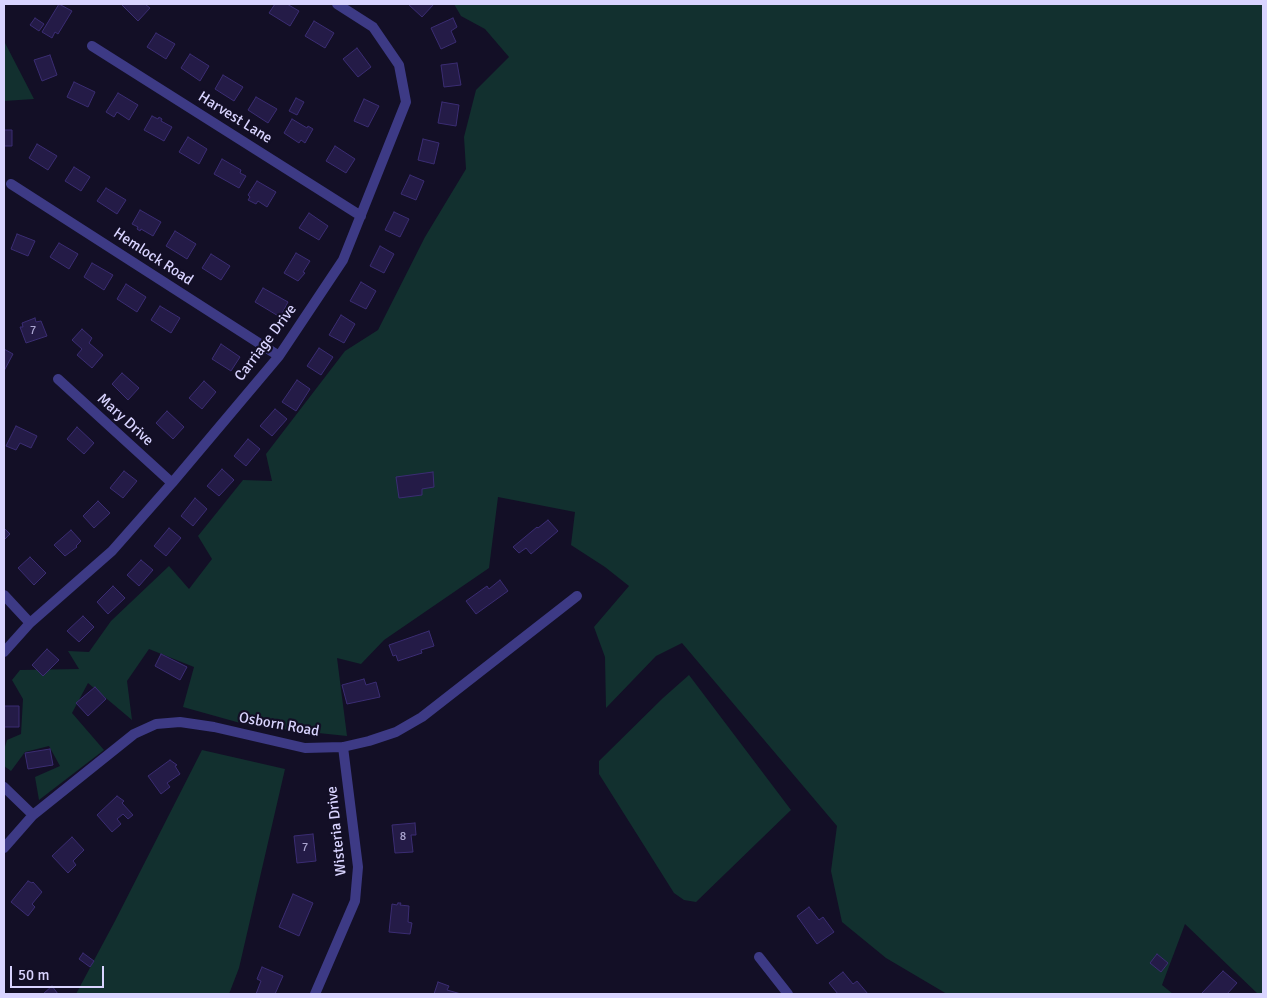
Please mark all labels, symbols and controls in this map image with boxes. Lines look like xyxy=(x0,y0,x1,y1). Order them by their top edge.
street label: Harvest Lane xyxy=(195,88,275,148)
street label: Hemlock Road xyxy=(110,224,196,290)
street label: Carriage Drive xyxy=(231,301,301,385)
house number: 7 xyxy=(30,324,36,338)
street label: Mary Drive xyxy=(93,390,157,450)
street label: Osborn Road xyxy=(237,709,321,741)
street label: Wisteria Drive xyxy=(323,785,351,877)
house number: 8 xyxy=(400,830,406,844)
house number: 7 xyxy=(302,841,308,855)
scale bar xyxy=(12,956,106,988)
text: 50 m xyxy=(18,966,49,984)

